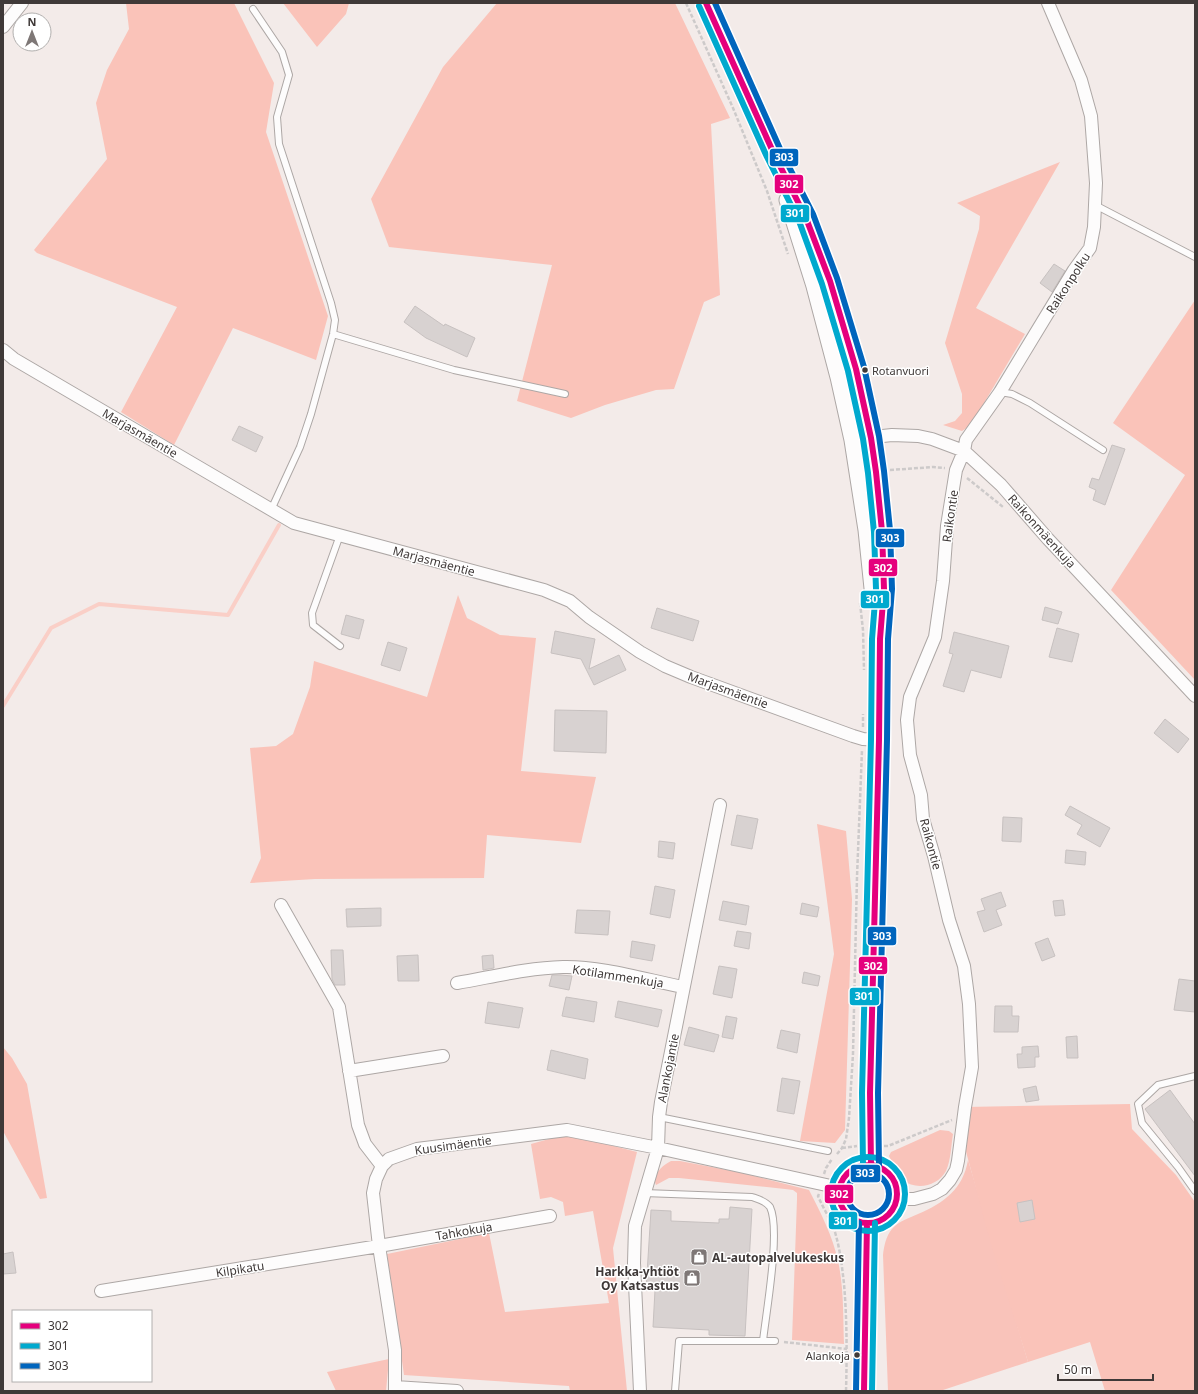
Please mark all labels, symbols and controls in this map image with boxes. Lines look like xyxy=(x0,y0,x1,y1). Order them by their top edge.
north arrow xyxy=(12,12,52,52)
text: N xyxy=(28,14,36,29)
line badge: 303 xyxy=(769,148,799,167)
text: 303 xyxy=(775,149,793,164)
line badge: 302 xyxy=(774,174,804,194)
text: 302 xyxy=(780,176,798,191)
line badge: 301 xyxy=(780,204,810,223)
text: 301 xyxy=(786,205,804,220)
street label: Raikonpolku xyxy=(1042,249,1094,317)
place label: Rotanvuori xyxy=(872,363,929,378)
marker: Rotanvuori xyxy=(860,365,870,375)
street label: Marjasmäentie xyxy=(99,405,181,462)
street label: Raikontie xyxy=(938,489,962,543)
street label: Raikonmäenkuja xyxy=(1004,490,1080,572)
line badge: 303 xyxy=(875,528,905,548)
text: 303 xyxy=(881,530,899,545)
street label: Marjasmäentie xyxy=(391,542,477,580)
line badge: 302 xyxy=(868,558,898,577)
text: 302 xyxy=(874,560,892,575)
line badge: 301 xyxy=(860,590,890,609)
text: 301 xyxy=(866,591,884,606)
street label: Marjasmäentie xyxy=(685,668,771,713)
street label: Raikontie xyxy=(916,816,946,872)
line badge: 303 xyxy=(867,926,897,946)
text: 303 xyxy=(873,928,891,943)
line badge: 302 xyxy=(858,956,888,975)
text: 302 xyxy=(864,958,882,973)
street label: Kotilammenkuja xyxy=(571,960,665,992)
line badge: 301 xyxy=(849,987,880,1006)
text: 301 xyxy=(855,988,873,1003)
street label: Alankojantie xyxy=(653,1032,683,1104)
street label: Kuusimäentie xyxy=(413,1131,493,1159)
line badge: 303 xyxy=(850,1164,881,1183)
text: 303 xyxy=(856,1165,874,1180)
line badge: 302 xyxy=(824,1184,854,1204)
text: 302 xyxy=(830,1186,848,1201)
line badge: 301 xyxy=(828,1211,858,1230)
text: 301 xyxy=(834,1213,852,1228)
street label: Tahkokuja xyxy=(434,1218,494,1244)
shop icon: AL-autopalvelukeskus xyxy=(689,1247,709,1267)
place label: AL-autopalvelukeskus xyxy=(712,1249,844,1266)
street label: Kilpikatu xyxy=(214,1257,266,1281)
place label: Harkka-yhtiöt Oy Katsastus xyxy=(595,1263,679,1294)
shop icon: Harkka-yhtiöt Oy Katsastus xyxy=(682,1268,702,1288)
legend xyxy=(12,1310,152,1382)
text: 302 xyxy=(48,1317,69,1334)
text: 301 xyxy=(48,1337,69,1354)
place label: Alankoja xyxy=(806,1348,850,1363)
marker: Alankoja xyxy=(852,1350,862,1360)
scale bar xyxy=(1058,1356,1153,1382)
text: 303 xyxy=(48,1357,69,1374)
text: 50 m xyxy=(1064,1361,1092,1378)

